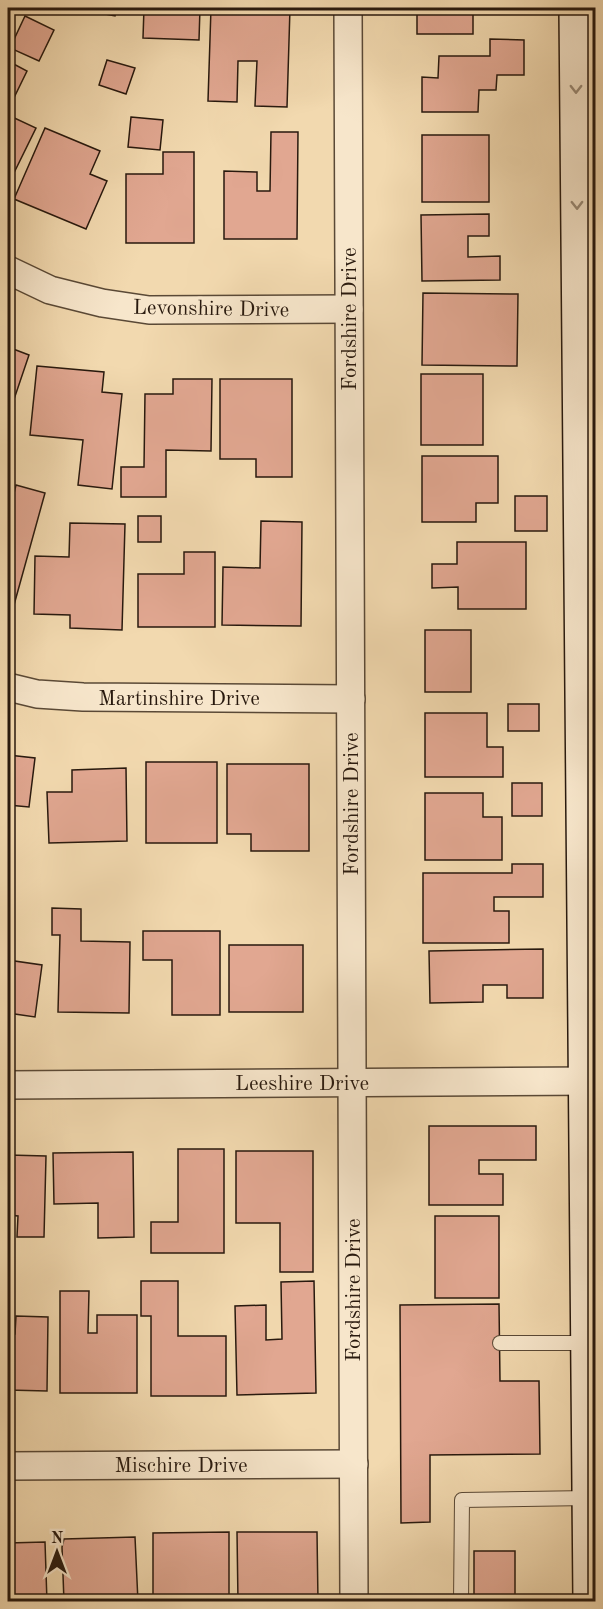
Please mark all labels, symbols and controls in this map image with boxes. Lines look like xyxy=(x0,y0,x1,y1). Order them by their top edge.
one-way arrow xyxy=(570,85,582,94)
one-way arrow xyxy=(571,200,583,209)
street label: Fordshire Drive xyxy=(340,247,361,391)
street label: Levonshire Drive xyxy=(133,298,289,321)
street label: Martinshire Drive xyxy=(98,689,260,710)
street label: Fordshire Drive xyxy=(342,732,363,876)
street label: Leeshire Drive xyxy=(235,1074,369,1095)
street label: Fordshire Drive xyxy=(344,1218,365,1362)
street label: Mischire Drive xyxy=(114,1456,248,1477)
north arrow xyxy=(27,1522,87,1582)
text: N xyxy=(51,1531,64,1547)

